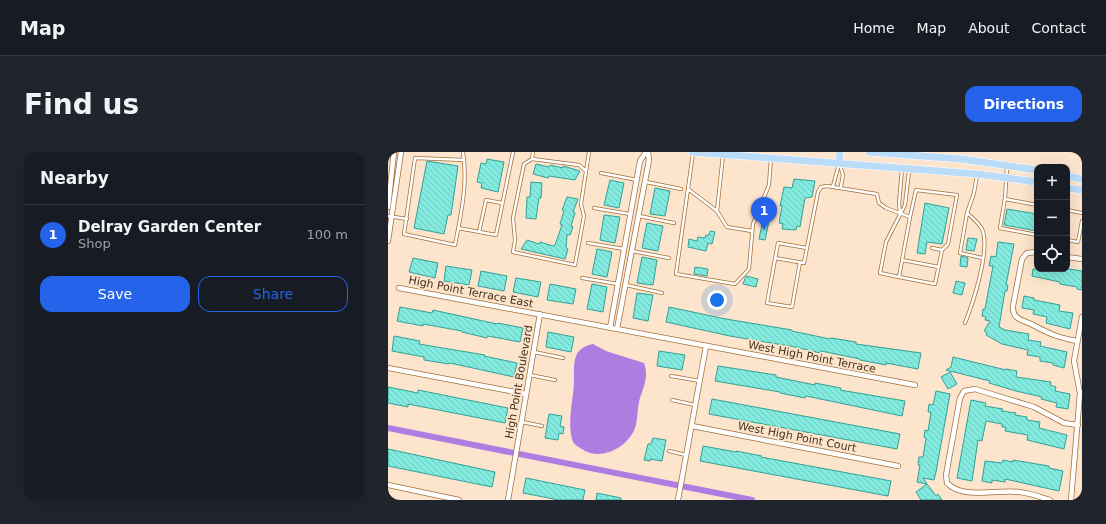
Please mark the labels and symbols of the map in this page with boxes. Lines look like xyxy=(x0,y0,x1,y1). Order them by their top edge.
pin: 1 xyxy=(751,197,777,230)
street label: High Point Terrace East xyxy=(408,274,535,311)
your location xyxy=(707,290,727,310)
street label: High Point Boulevard xyxy=(503,324,535,440)
street label: West High Point Terrace xyxy=(747,338,877,376)
street label: West High Point Court xyxy=(737,419,858,455)

